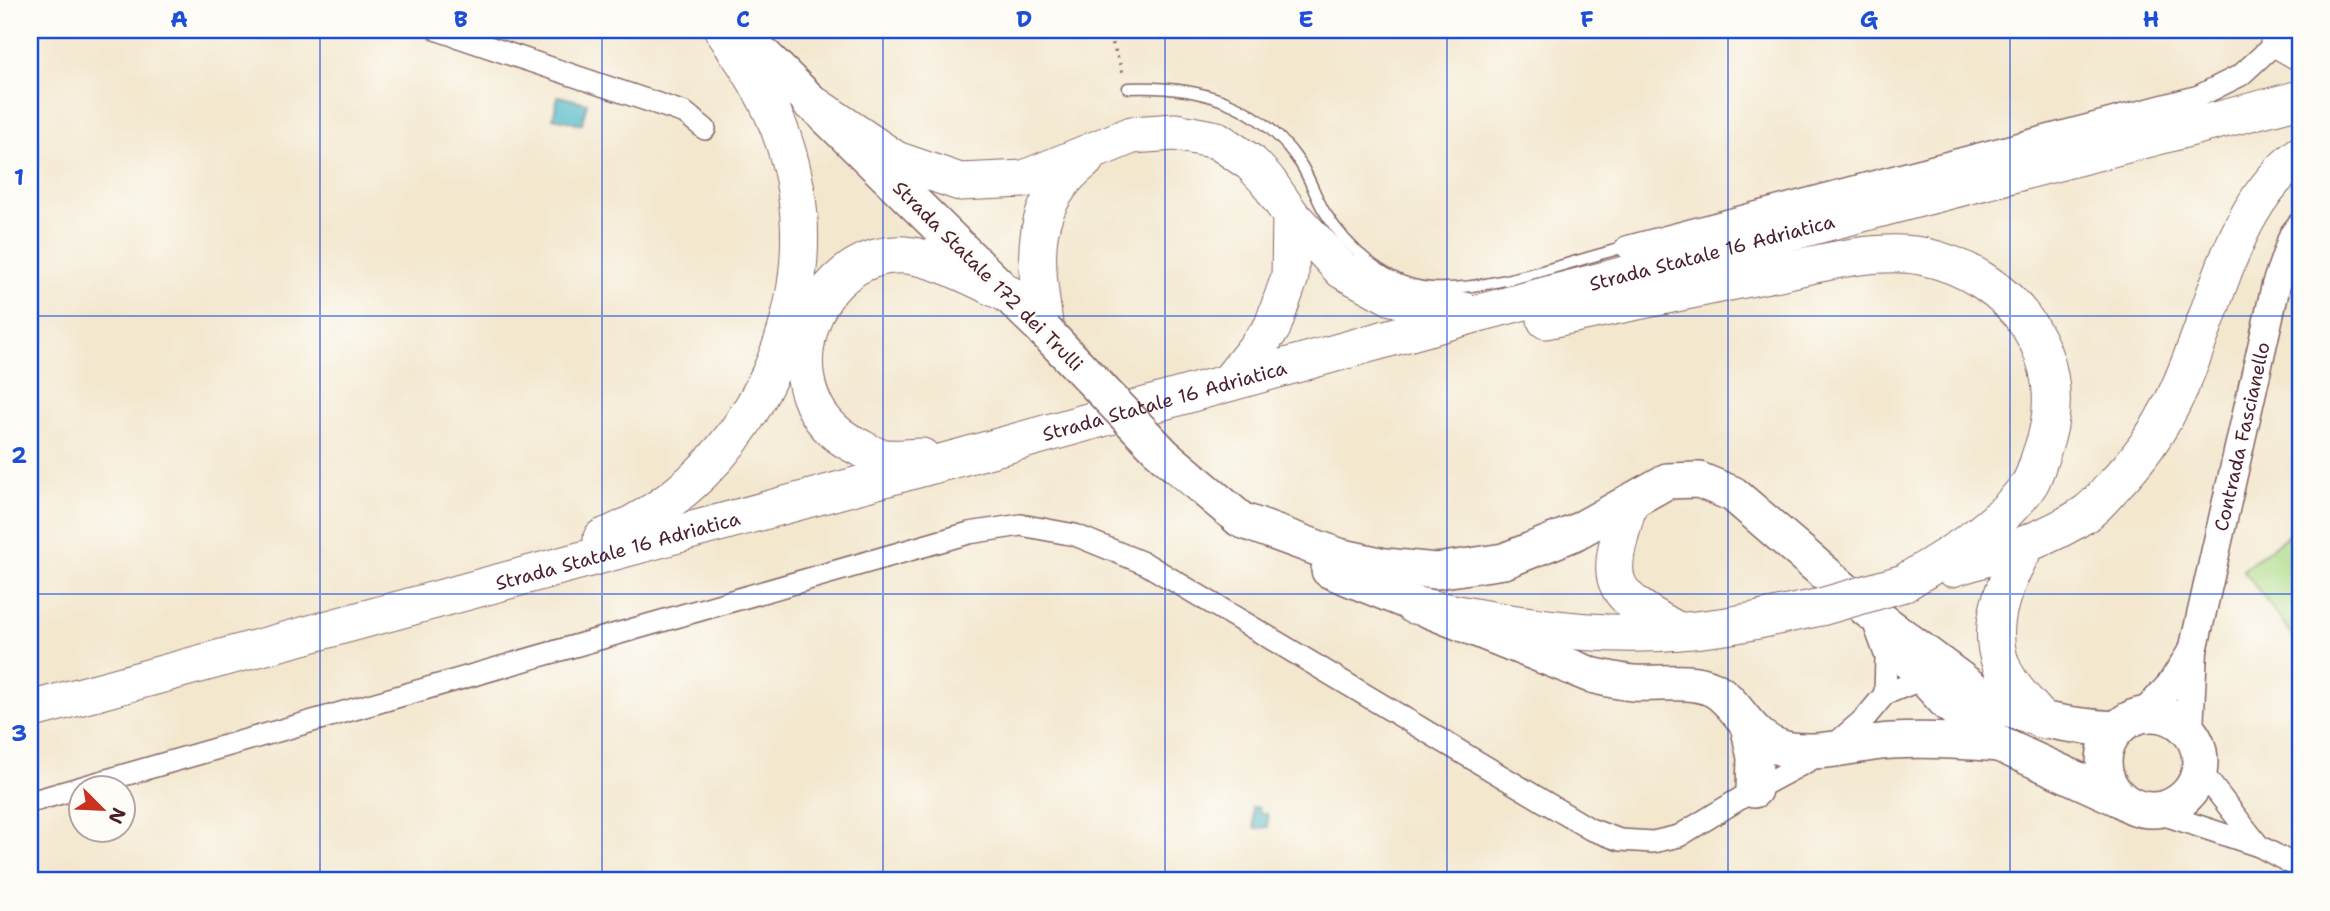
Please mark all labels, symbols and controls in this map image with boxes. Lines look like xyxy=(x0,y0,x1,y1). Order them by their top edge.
text: A xyxy=(170,4,188,34)
text: B xyxy=(454,4,468,34)
text: C xyxy=(736,4,750,34)
text: D xyxy=(1016,4,1032,34)
text: E xyxy=(1298,4,1314,34)
text: F xyxy=(1580,4,1594,34)
text: G xyxy=(1860,4,1879,34)
text: H xyxy=(2143,4,2159,34)
text: 1 xyxy=(14,162,24,192)
street label: Strada Statale 172 dei Trulli xyxy=(887,175,1089,377)
street label: Strada Statale 16 Adriatica xyxy=(1587,208,1837,296)
street label: Contrada Fascianello xyxy=(2208,340,2275,534)
street label: Strada Statale 16 Adriatica xyxy=(1040,355,1290,446)
text: 2 xyxy=(11,440,27,470)
street label: Strada Statale 16 Adriatica xyxy=(493,505,743,596)
text: 3 xyxy=(11,718,27,748)
north arrow xyxy=(66,774,136,844)
text: N xyxy=(103,804,132,828)

